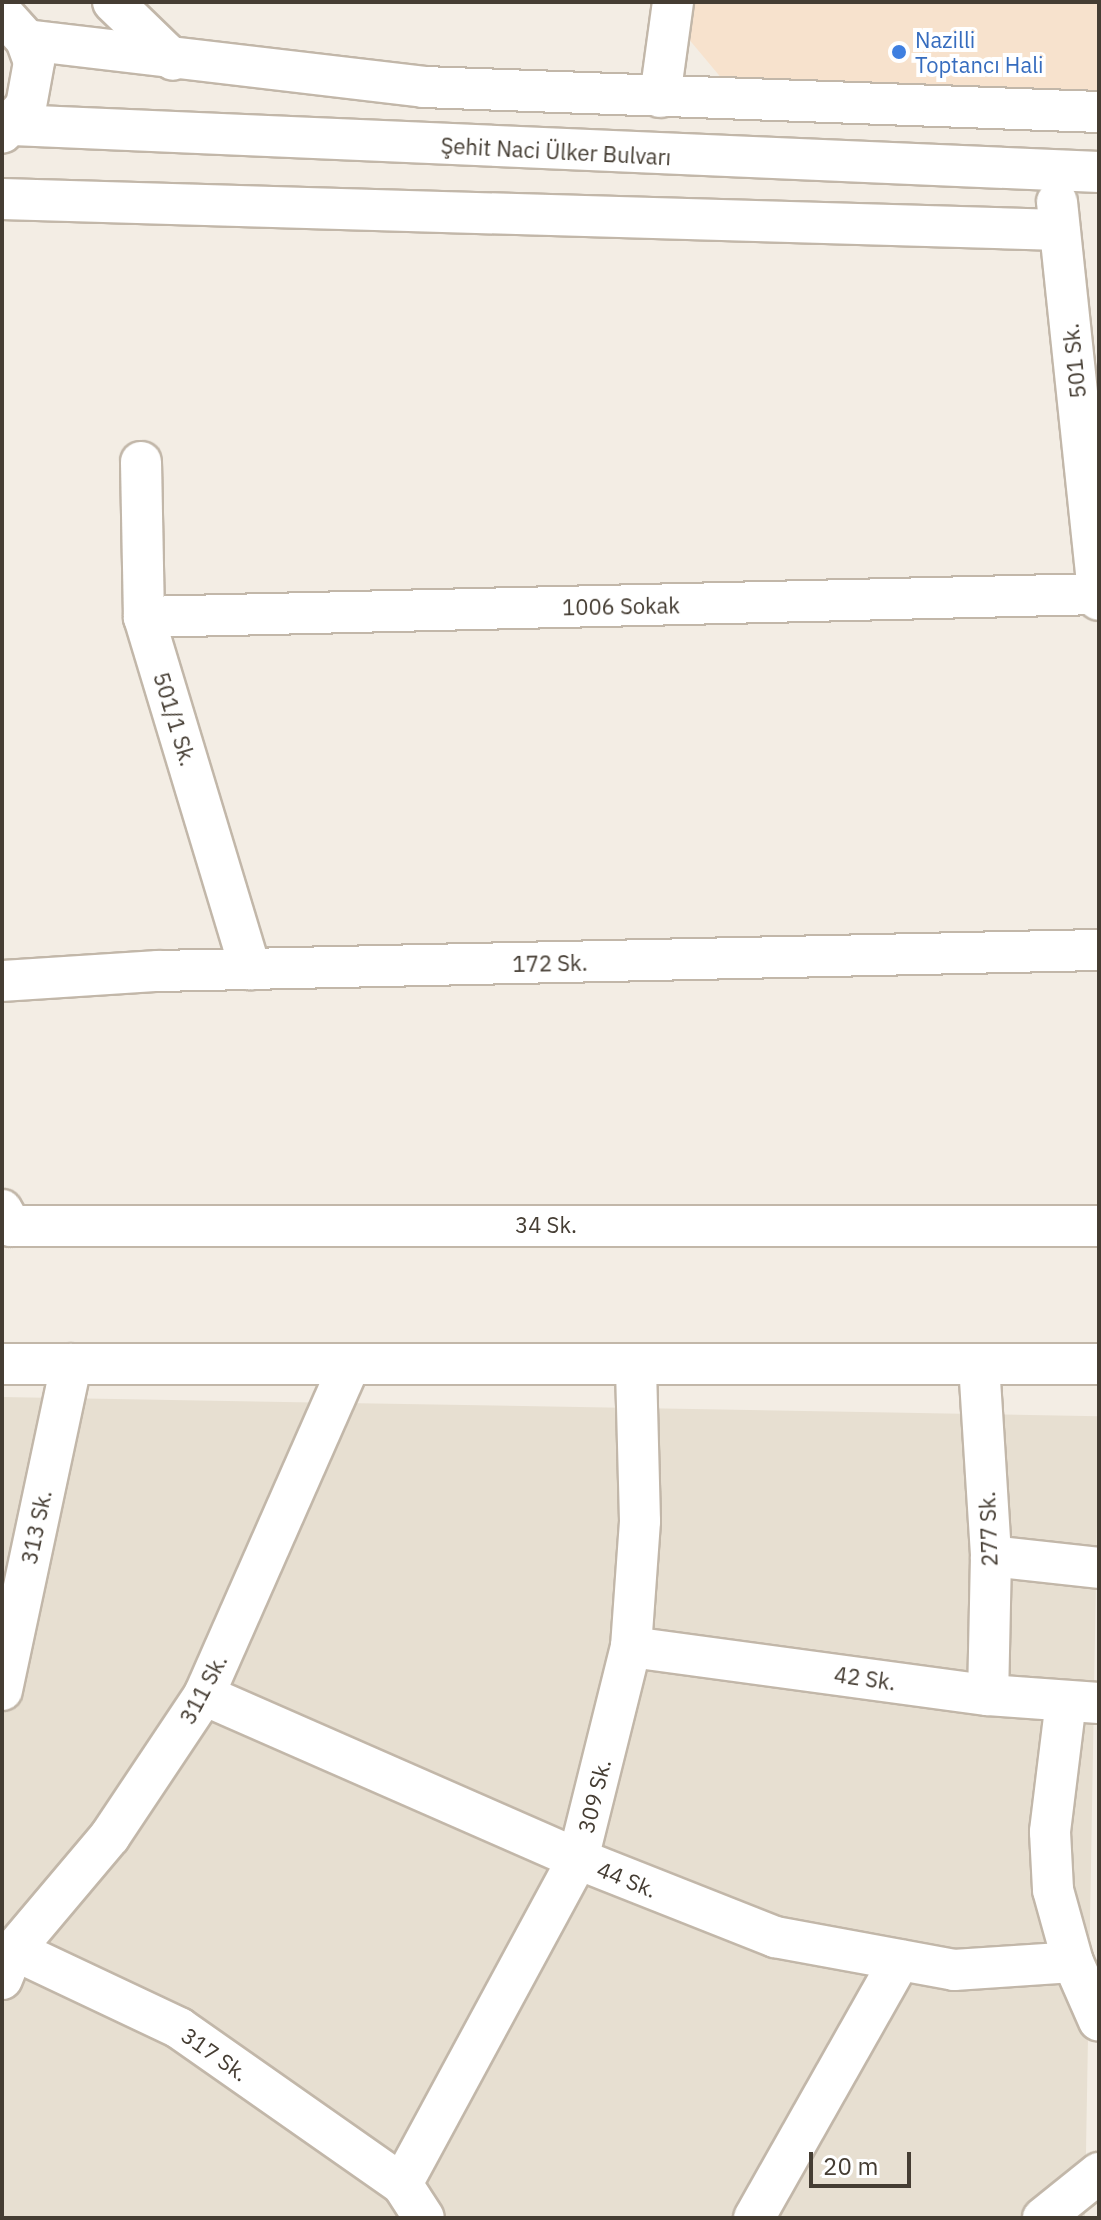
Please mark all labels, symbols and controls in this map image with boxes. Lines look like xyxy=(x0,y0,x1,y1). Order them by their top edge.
place label: Nazilli Toptancı Hali xyxy=(915,26,1044,78)
marker: Nazilli Toptancı Hali xyxy=(890,43,908,61)
street label: Şehit Naci Ülker Bulvarı xyxy=(440,132,672,170)
street label: 501 Sk. xyxy=(1057,322,1091,400)
street label: 1006 Sokak xyxy=(562,592,680,620)
street label: 501/1 Sk. xyxy=(148,669,202,769)
street label: 172 Sk. xyxy=(512,949,588,977)
street label: 34 Sk. xyxy=(515,1212,577,1238)
street label: 313 Sk. xyxy=(15,1488,57,1566)
street label: 277 Sk. xyxy=(973,1491,1003,1567)
street label: 311 Sk. xyxy=(174,1650,232,1728)
street label: 42 Sk. xyxy=(832,1661,898,1695)
street label: 309 Sk. xyxy=(572,1756,616,1836)
street label: 44 Sk. xyxy=(593,1855,661,1903)
street label: 317 Sk. xyxy=(177,2022,253,2086)
scale bar xyxy=(813,2136,915,2186)
text: 20 m xyxy=(823,2150,878,2182)

